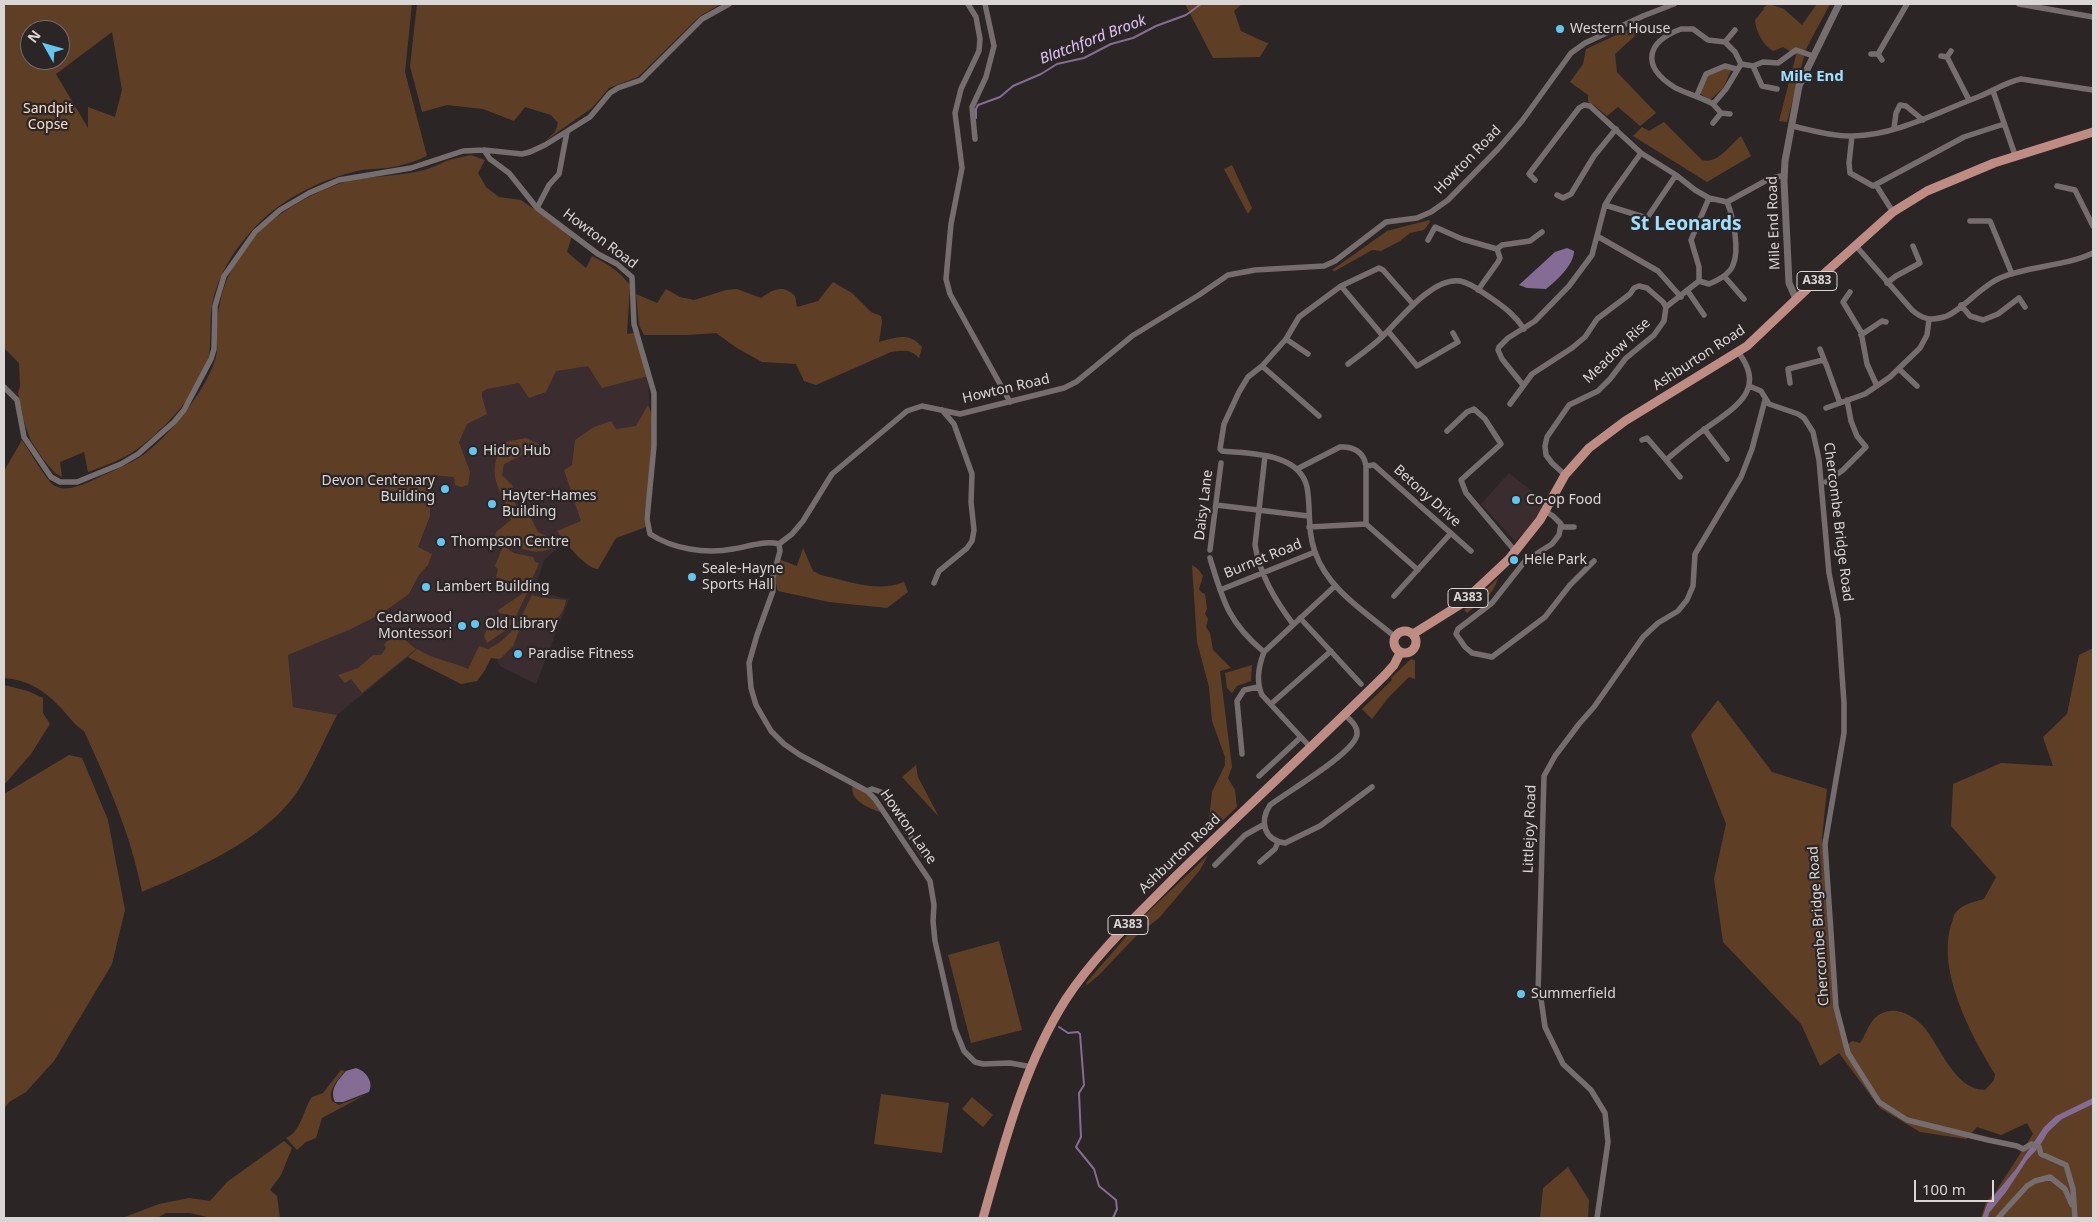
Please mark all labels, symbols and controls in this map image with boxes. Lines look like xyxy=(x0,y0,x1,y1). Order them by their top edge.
water label: Blatchford Brook xyxy=(1037,11,1149,69)
north arrow xyxy=(20,20,70,70)
place label: Western House xyxy=(1570,21,1670,37)
marker: Western House xyxy=(1554,23,1566,35)
text: N xyxy=(23,26,45,46)
district label: Mile End xyxy=(1780,68,1844,86)
park label: Sandpit Copse xyxy=(23,101,73,134)
street label: Howton Road xyxy=(1431,122,1505,198)
street label: Mile End Road xyxy=(1764,176,1784,270)
street label: Howton Road xyxy=(559,206,641,272)
district label: St Leonards xyxy=(1631,214,1741,236)
road number: A383 xyxy=(1797,272,1837,290)
street label: Meadow Rise xyxy=(1580,315,1654,387)
street label: Ashburton Road xyxy=(1650,322,1748,394)
street label: Howton Road xyxy=(961,371,1051,407)
street label: Chercombe Bridge Road xyxy=(1820,441,1856,603)
place label: Hidro Hub xyxy=(483,443,551,459)
marker: Hidro Hub xyxy=(467,445,479,457)
street label: Betony Drive xyxy=(1390,461,1464,531)
street label: Daisy Lane xyxy=(1191,469,1217,541)
place label: Devon Centenary Building xyxy=(322,473,435,506)
marker: Devon Centenary Building xyxy=(439,483,451,495)
place label: Hayter-Hames Building xyxy=(502,488,597,520)
place label: Co-op Food xyxy=(1526,492,1601,508)
marker: Co-op Food xyxy=(1510,494,1522,506)
marker: Hayter-Hames Building xyxy=(486,498,498,510)
place label: Thompson Centre xyxy=(451,534,569,550)
marker: Thompson Centre xyxy=(435,536,447,548)
street label: Burnet Road xyxy=(1222,536,1304,582)
place label: Hele Park xyxy=(1524,552,1587,568)
marker: Hele Park xyxy=(1508,554,1520,566)
place label: Seale-Hayne Sports Hall xyxy=(702,561,783,594)
marker: Seale-Hayne Sports Hall xyxy=(686,571,698,583)
place label: Lambert Building xyxy=(436,579,550,595)
marker: Lambert Building xyxy=(420,581,432,593)
road number: A383 xyxy=(1448,588,1488,608)
place label: Cedarwood Montessori xyxy=(376,610,452,642)
place label: Old Library xyxy=(485,616,558,632)
marker: Old Library xyxy=(469,618,481,630)
marker: Cedarwood Montessori xyxy=(456,620,468,632)
place label: Paradise Fitness xyxy=(528,646,634,662)
marker: Paradise Fitness xyxy=(512,648,524,660)
street label: Littlejoy Road xyxy=(1520,784,1540,874)
street label: Howton Lane xyxy=(876,786,940,868)
street label: Ashburton Road xyxy=(1136,811,1224,897)
street label: Chercombe Bridge Road xyxy=(1805,846,1833,1006)
road number: A383 xyxy=(1108,916,1148,934)
place label: Summerfield xyxy=(1531,986,1616,1002)
marker: Summerfield xyxy=(1515,988,1527,1000)
scale bar xyxy=(1917,1170,1997,1202)
text: 100 m xyxy=(1922,1179,1966,1199)

